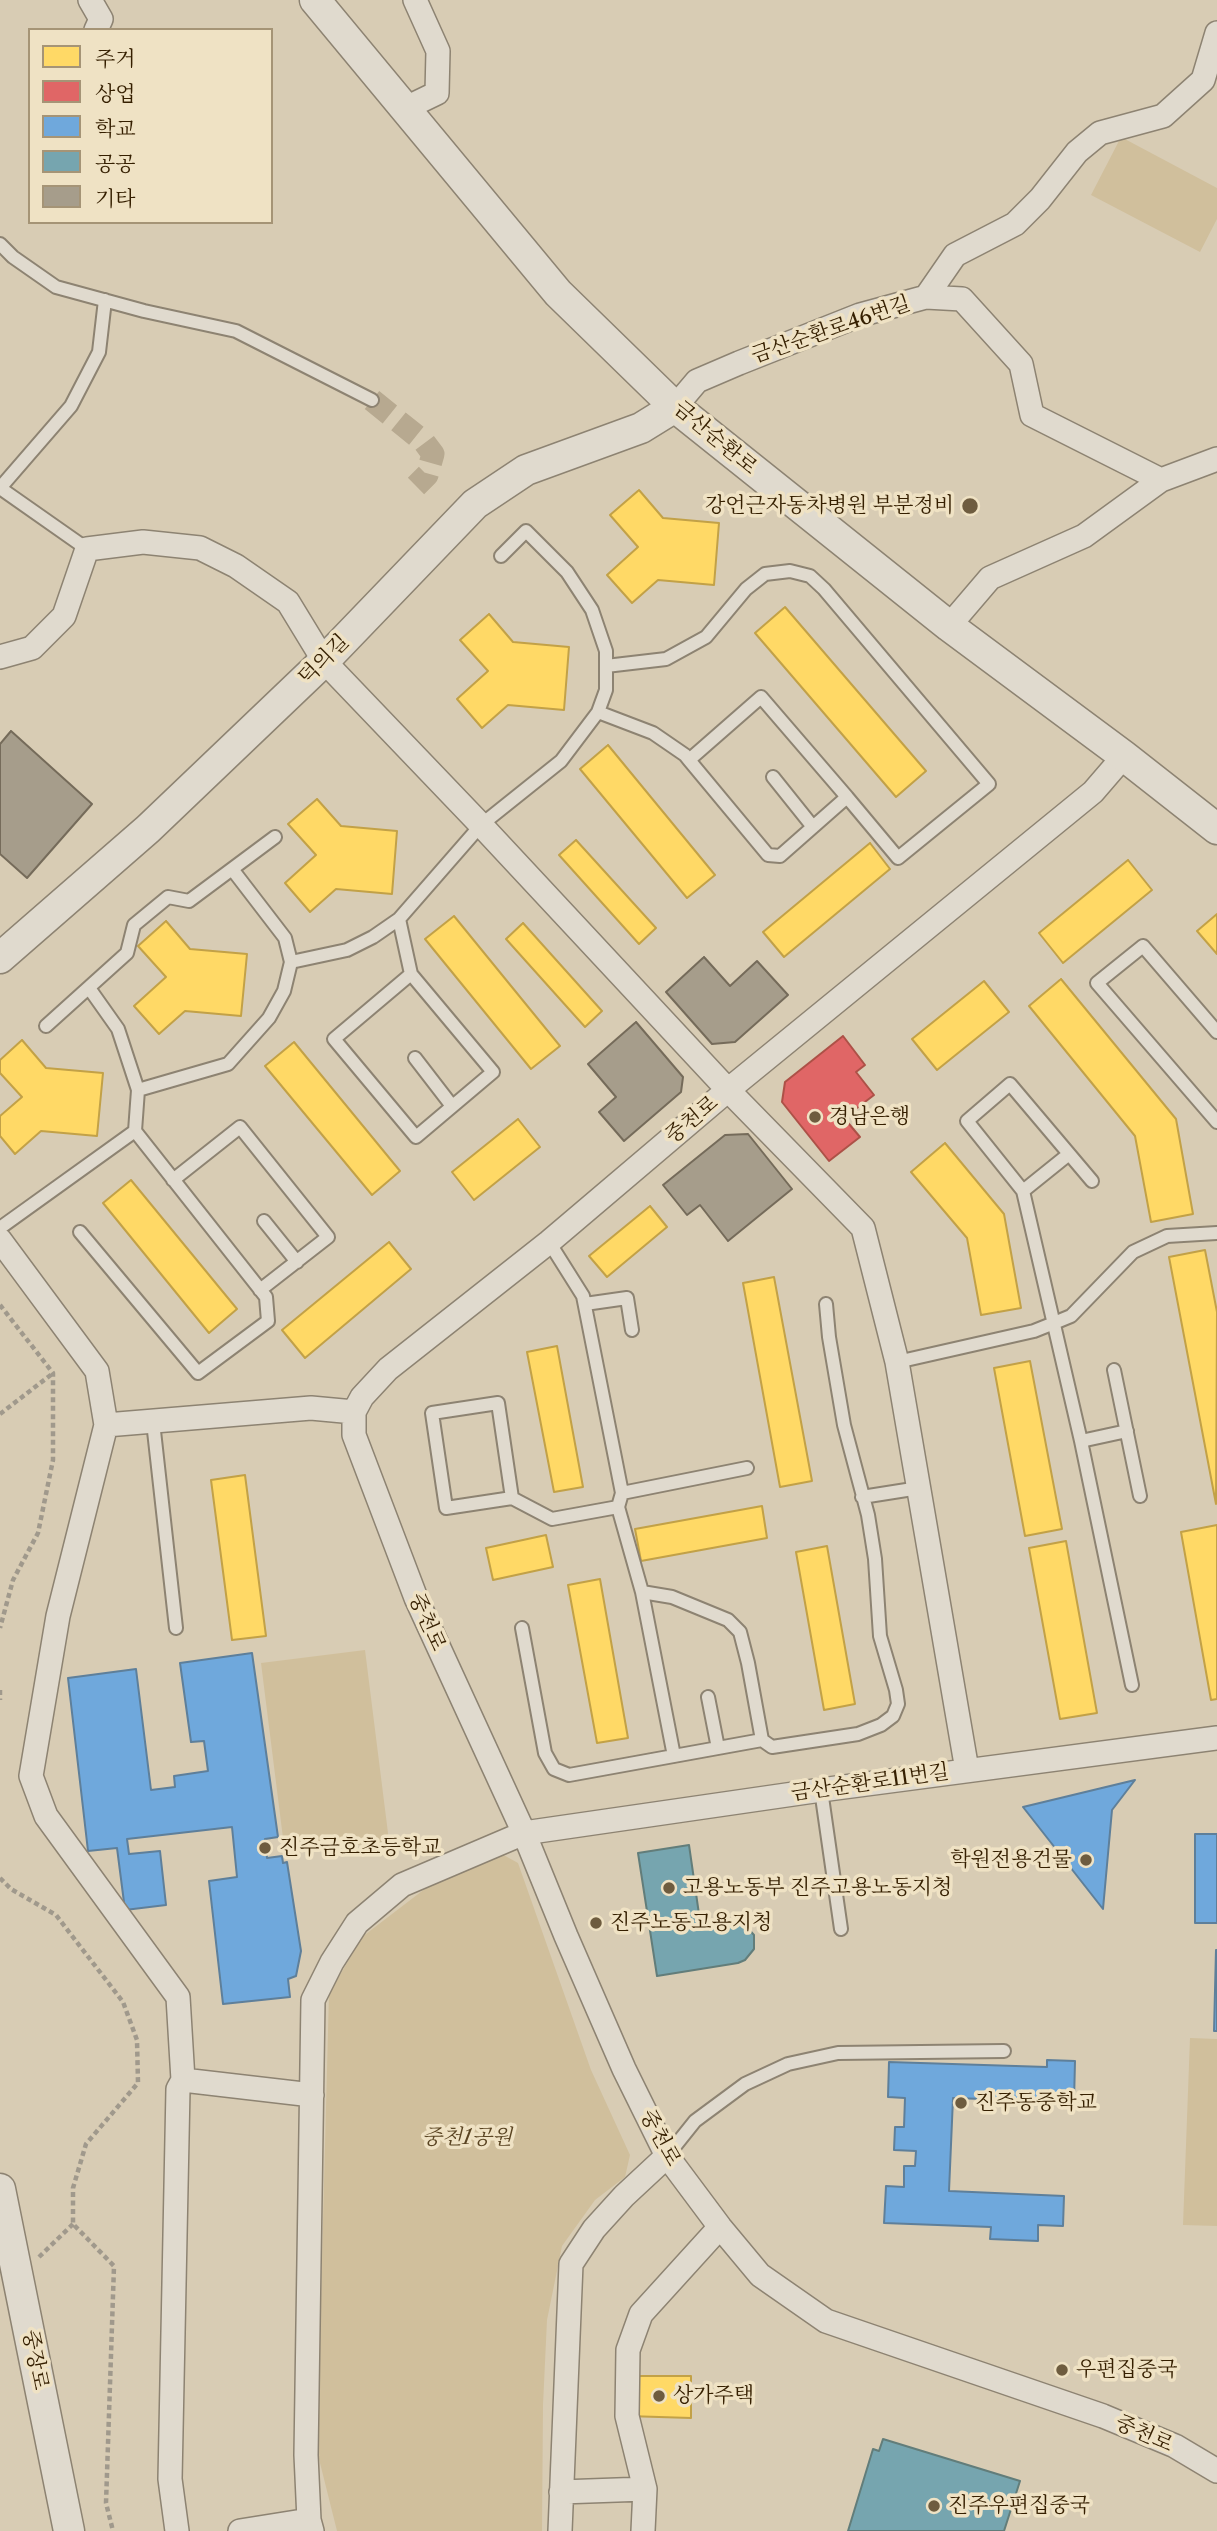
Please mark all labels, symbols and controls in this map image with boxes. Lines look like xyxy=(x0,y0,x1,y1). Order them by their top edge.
legend xyxy=(28,28,273,224)
text: 주거 xyxy=(95,46,136,71)
text: 상업 xyxy=(95,81,136,106)
text: 학교 xyxy=(95,116,136,141)
text: 공공 xyxy=(95,151,136,176)
text: 기타 xyxy=(95,186,136,211)
street label: 금산순환로46번길 xyxy=(748,291,914,369)
street label: 금산순환로 xyxy=(668,396,762,480)
place label: 강언근자동차병원 부분정비 xyxy=(705,493,954,519)
marker: 강언근자동차병원 부분정비 xyxy=(960,496,980,516)
street label: 덕의길 xyxy=(294,630,354,690)
street label: 중천로 xyxy=(661,1091,723,1149)
place label: 경남은행 xyxy=(829,1104,910,1130)
marker: 경남은행 xyxy=(807,1109,823,1125)
street label: 중천로 xyxy=(403,1589,451,1655)
street label: 금산순환로11번길 xyxy=(789,1759,951,1807)
place label: 진주금호초등학교 xyxy=(279,1835,441,1861)
marker: 진주금호초등학교 xyxy=(257,1840,273,1856)
place label: 학원전용건물 xyxy=(950,1847,1072,1873)
marker: 학원전용건물 xyxy=(1078,1852,1094,1868)
place label: 고용노동부 진주고용노동지청 xyxy=(683,1875,952,1901)
marker: 고용노동부 진주고용노동지청 xyxy=(661,1880,677,1896)
place label: 진주노동고용지청 xyxy=(610,1910,772,1936)
marker: 진주노동고용지청 xyxy=(588,1915,604,1931)
place label: 진주동중학교 xyxy=(975,2090,1097,2116)
marker: 진주동중학교 xyxy=(953,2095,969,2111)
street label: 중천로 xyxy=(634,2105,686,2171)
park label: 중천1공원 xyxy=(422,2125,512,2151)
street label: 중장로 xyxy=(17,2328,53,2392)
place label: 우편집중국 xyxy=(1076,2357,1177,2383)
marker: 우편집중국 xyxy=(1054,2362,1070,2378)
place label: 상가주택 xyxy=(673,2383,754,2409)
marker: 상가주택 xyxy=(651,2388,667,2404)
street label: 중천로 xyxy=(1111,2410,1177,2458)
place label: 진주우편집중국 xyxy=(948,2493,1090,2519)
marker: 진주우편집중국 xyxy=(926,2498,942,2514)

